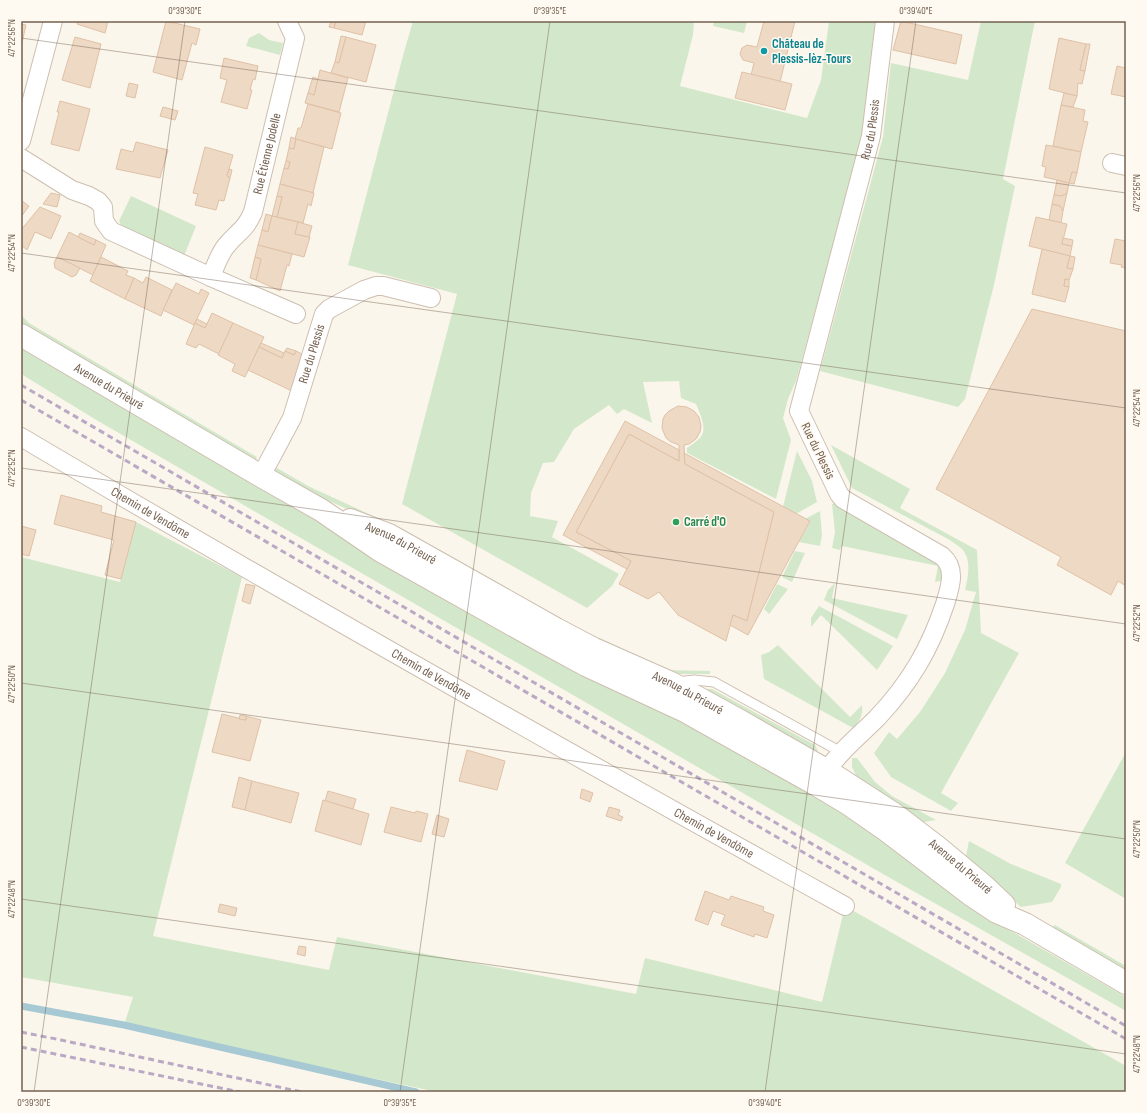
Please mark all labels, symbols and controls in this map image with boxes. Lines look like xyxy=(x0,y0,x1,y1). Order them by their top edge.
text: 0°39'30"E xyxy=(168,5,202,17)
text: 0°39'35"E xyxy=(534,5,566,17)
text: 0°39'40"E xyxy=(899,5,933,17)
text: 47°22'56"N xyxy=(6,19,18,57)
place label: Château de Plessis-lèz-Tours xyxy=(772,36,851,67)
marker: Château de Plessis-lèz-Tours xyxy=(759,46,769,56)
street label: Rue du Plessis xyxy=(857,98,883,161)
street label: Rue Étienne Jodelle xyxy=(250,111,285,196)
text: 47°22'56"N xyxy=(1131,174,1143,212)
text: 47°22'54"N xyxy=(6,234,18,272)
street label: Rue du Plessis xyxy=(295,322,329,385)
street label: Avenue du Prieuré xyxy=(70,360,147,413)
text: 47°22'54"N xyxy=(1131,389,1143,427)
street label: Rue du Plessis xyxy=(797,420,839,482)
text: 47°22'52"N xyxy=(6,449,18,487)
street label: Chemin de Vendôme xyxy=(108,484,193,542)
place label: Carré d'O xyxy=(684,514,726,530)
marker: Carré d'O xyxy=(671,517,681,527)
street label: Avenue du Prieuré xyxy=(362,518,439,568)
text: 47°22'52"N xyxy=(1131,604,1143,642)
street label: Chemin de Vendôme xyxy=(389,645,474,703)
text: 47°22'50"N xyxy=(6,665,18,703)
street label: Avenue du Prieuré xyxy=(649,667,726,718)
street label: Chemin de Vendôme xyxy=(671,804,757,862)
text: 47°22'50"N xyxy=(1131,820,1143,858)
street label: Avenue du Prieuré xyxy=(925,835,996,898)
text: 47°22'48"N xyxy=(6,880,18,918)
text: 47°22'48"N xyxy=(1131,1035,1143,1073)
text: 0°39'30"E xyxy=(17,1097,51,1109)
text: 0°39'35"E xyxy=(384,1097,416,1109)
text: 0°39'40"E xyxy=(748,1097,782,1109)

